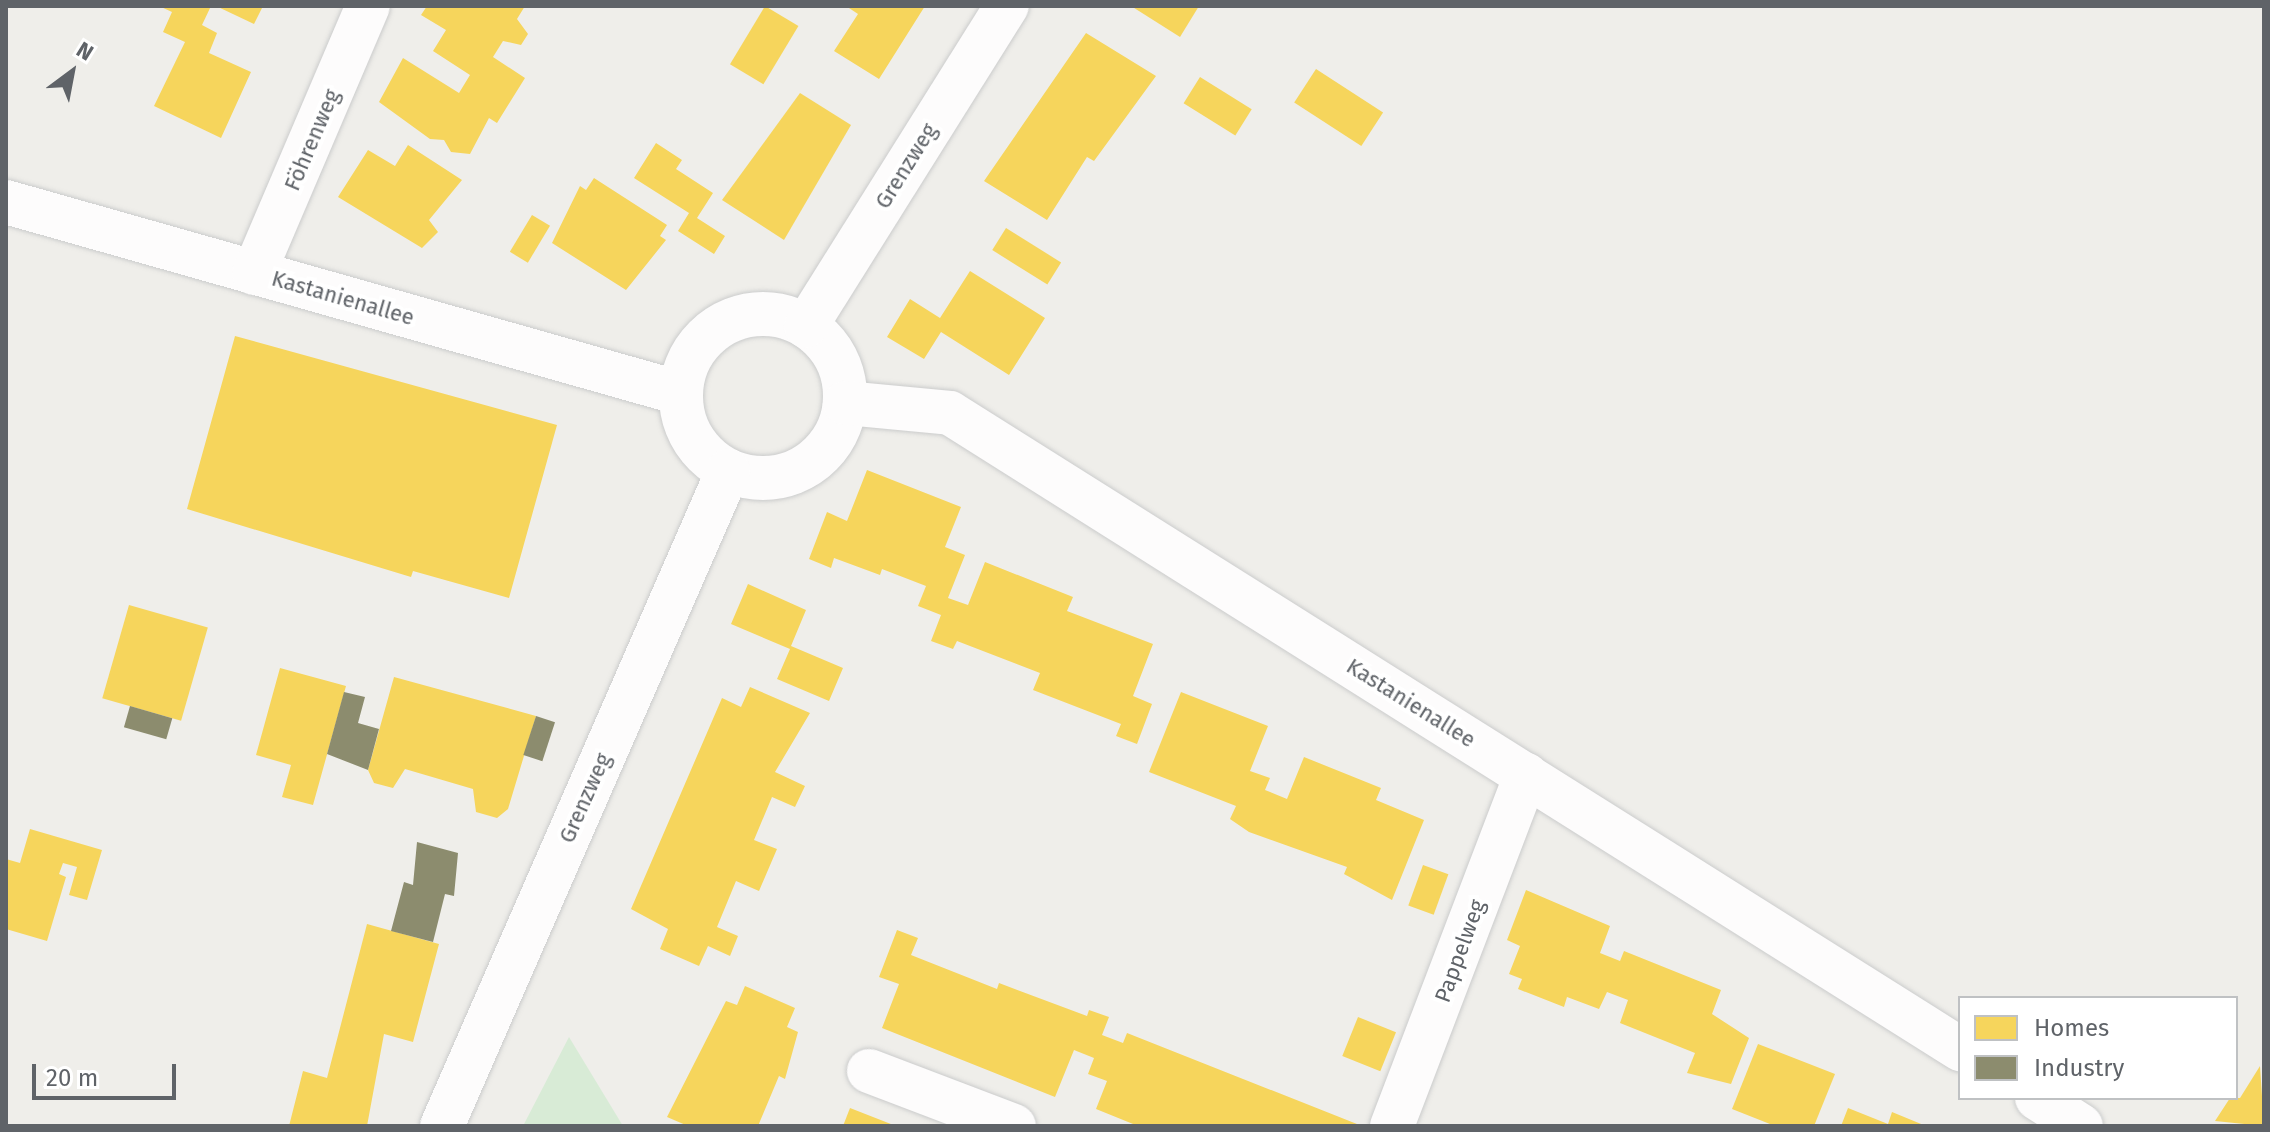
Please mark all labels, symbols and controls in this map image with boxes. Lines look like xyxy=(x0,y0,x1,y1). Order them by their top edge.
north arrow xyxy=(32,32,112,112)
text: N xyxy=(72,36,98,67)
street label: Föhrenweg xyxy=(279,85,345,195)
street label: Grenzweg xyxy=(870,119,942,213)
street label: Kastanienallee xyxy=(269,265,417,331)
street label: Kastanienallee xyxy=(1342,653,1480,753)
street label: Grenzweg xyxy=(554,749,616,847)
street label: Pappelweg xyxy=(1429,896,1491,1006)
legend xyxy=(1958,996,2238,1100)
text: Homes xyxy=(2034,1014,2109,1042)
scale bar xyxy=(36,1048,180,1098)
text: Industry xyxy=(2034,1054,2124,1082)
text: 20 m xyxy=(46,1064,98,1092)

